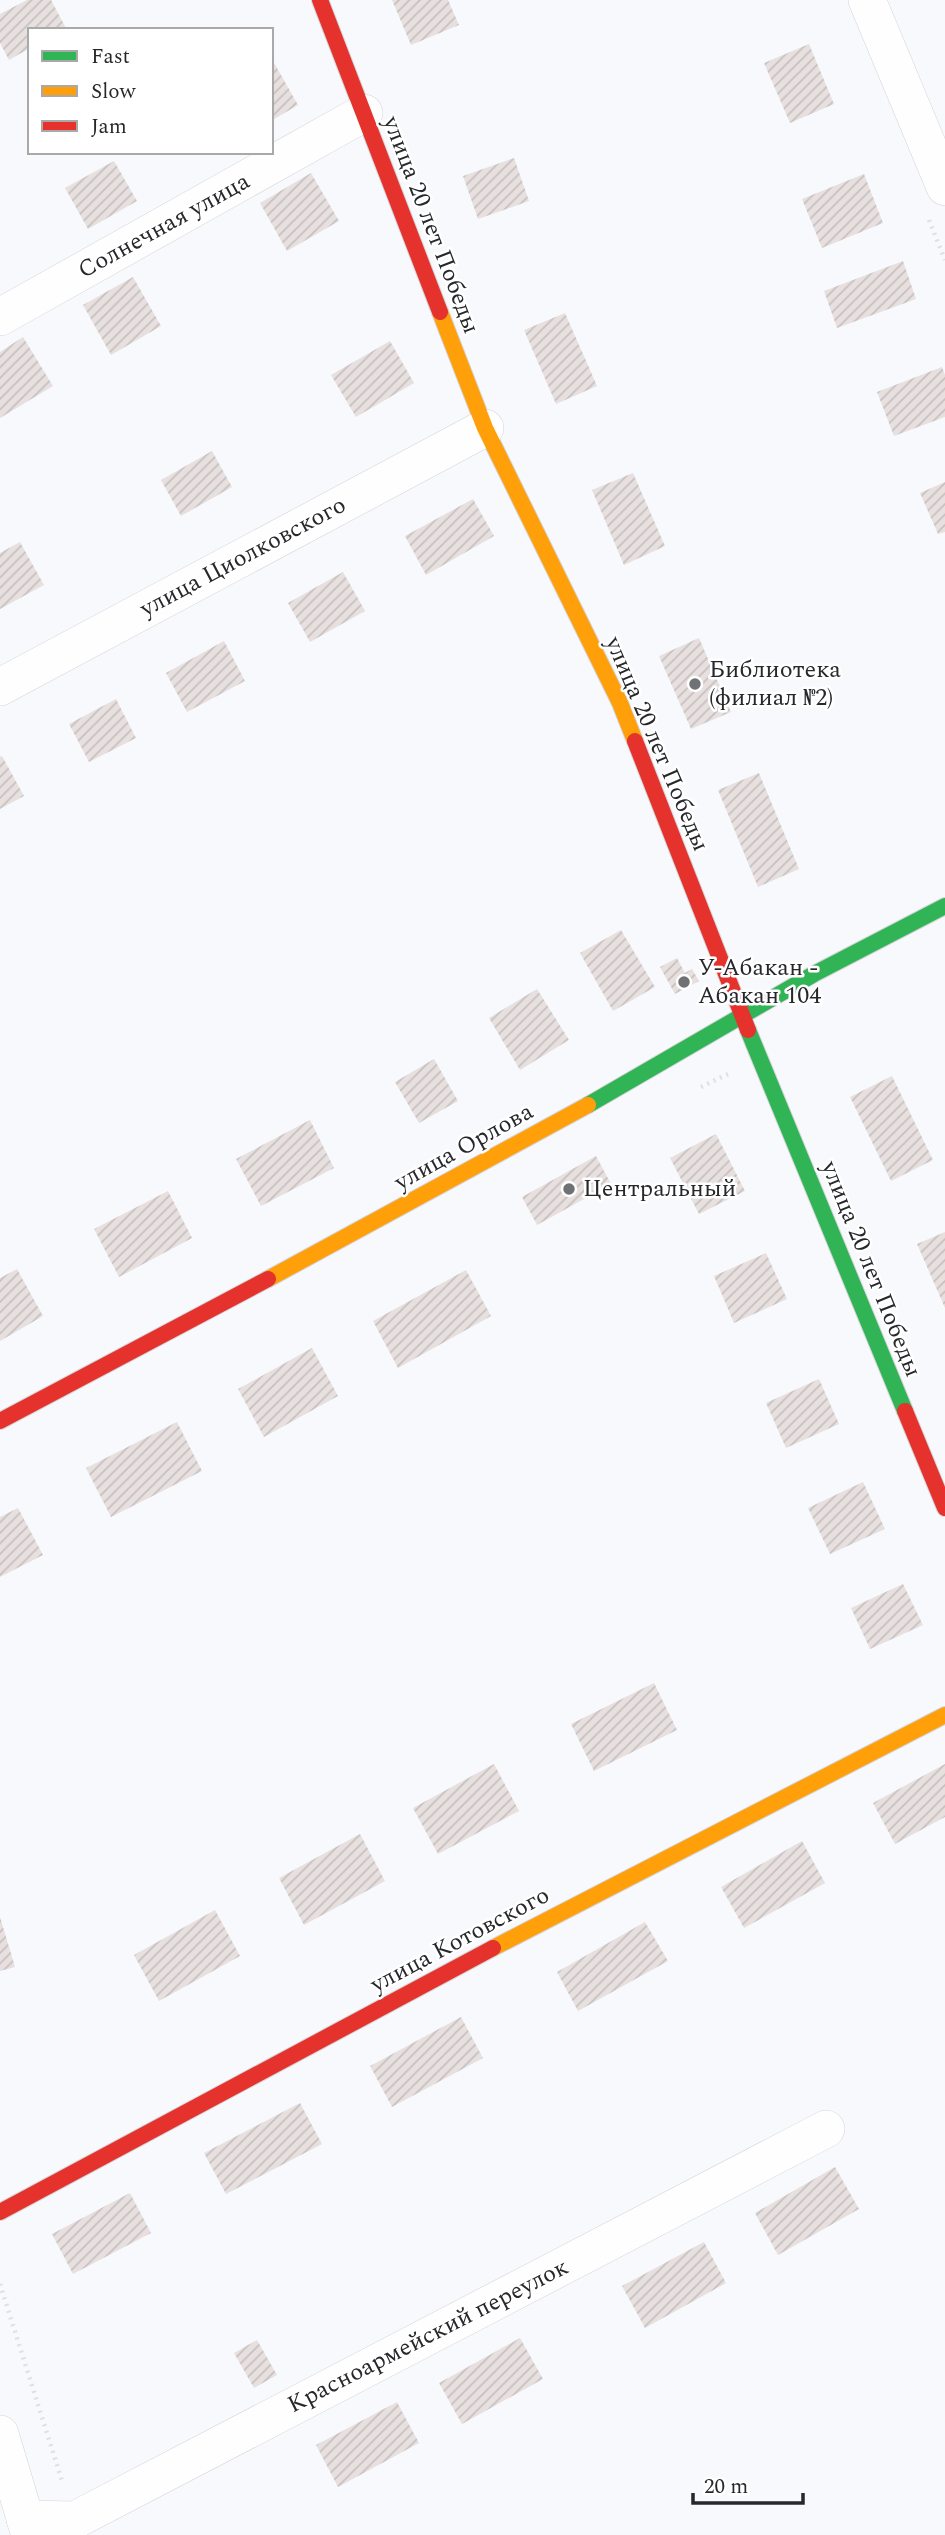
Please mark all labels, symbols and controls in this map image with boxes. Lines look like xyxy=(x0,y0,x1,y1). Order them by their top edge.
legend xyxy=(28,28,273,154)
text: Fast xyxy=(91,41,130,73)
text: Slow xyxy=(91,76,137,108)
street label: улица 20 лет Победы xyxy=(373,110,489,339)
text: Jam xyxy=(91,111,127,143)
street label: Солнечная улица xyxy=(71,164,257,288)
street label: улица Циолковского xyxy=(133,487,352,627)
street label: улица 20 лет Победы xyxy=(595,630,719,857)
place label: Библиотека (филиал №2) xyxy=(709,652,841,716)
marker: Библиотека (филиал №2) xyxy=(687,676,703,692)
place label: У-Абакан - Абакан 104 xyxy=(698,950,821,1014)
marker: У-Абакан - Абакан 104 xyxy=(676,974,692,990)
street label: улица Орлова xyxy=(387,1094,540,1201)
street label: улица 20 лет Победы xyxy=(811,1155,931,1382)
place label: Центральный xyxy=(583,1171,736,1207)
marker: Центральный xyxy=(561,1181,577,1197)
street label: улица Котовского xyxy=(363,1878,556,2003)
street label: Красноармейский переулок xyxy=(281,2249,575,2423)
scale bar xyxy=(693,2462,803,2506)
text: 20 m xyxy=(704,2471,748,2503)

